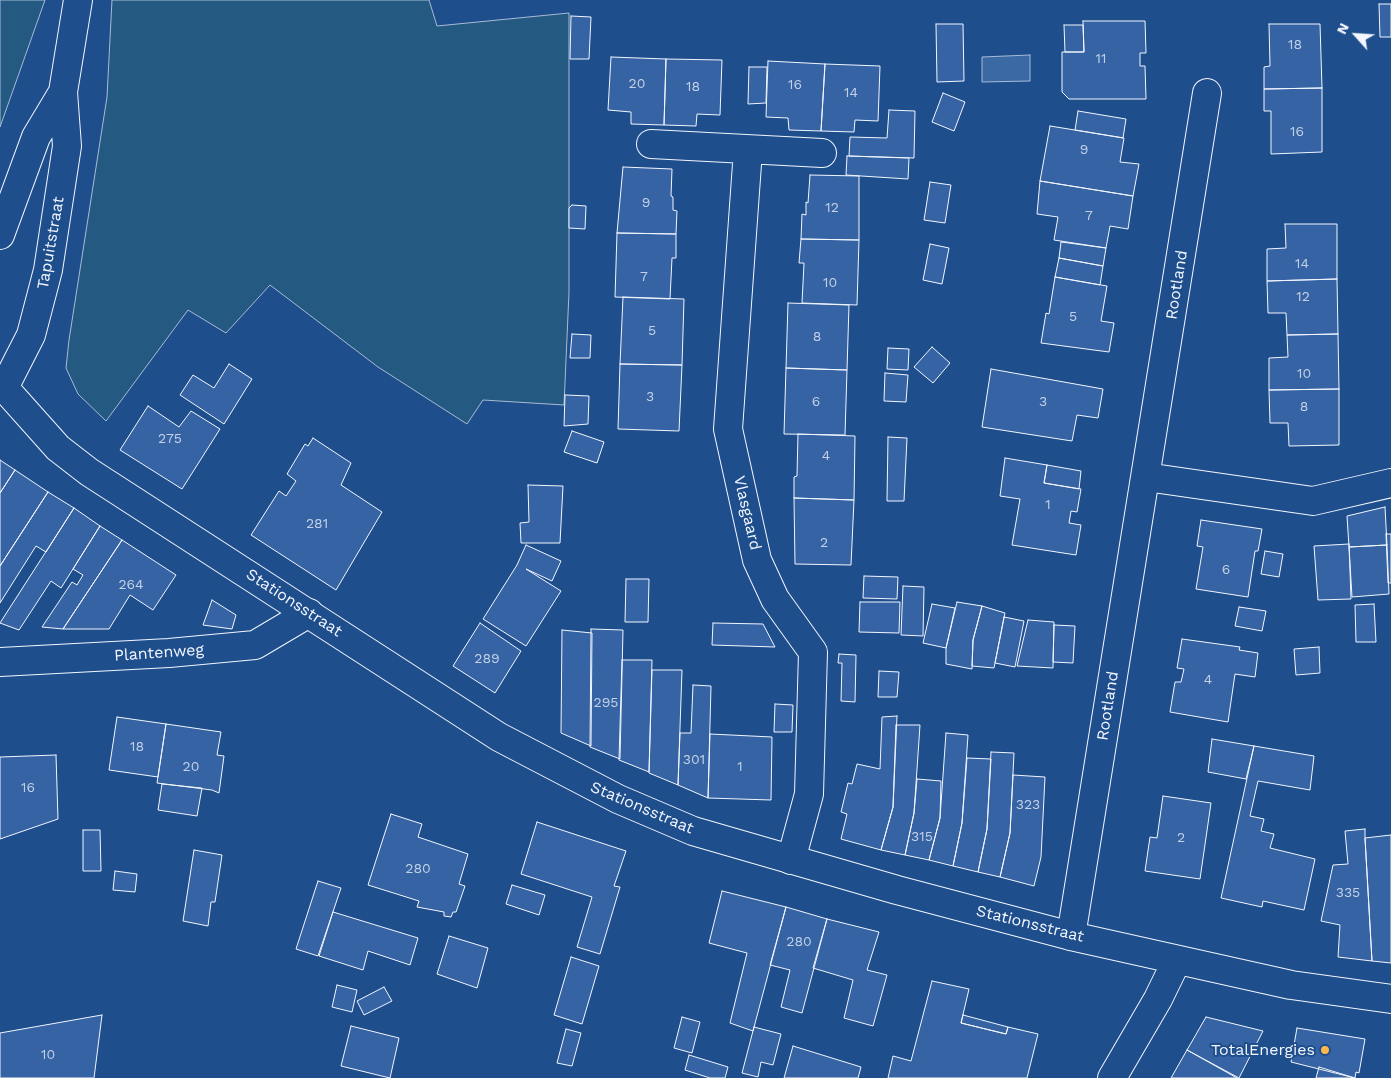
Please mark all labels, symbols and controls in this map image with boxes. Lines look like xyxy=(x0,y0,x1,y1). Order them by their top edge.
north arrow xyxy=(1331,10,1381,60)
text: N xyxy=(1333,20,1352,37)
house number: 18 xyxy=(1288,37,1302,53)
house number: 11 xyxy=(1096,51,1106,67)
house number: 20 xyxy=(629,76,645,92)
house number: 16 xyxy=(788,77,802,93)
house number: 18 xyxy=(686,79,700,95)
house number: 14 xyxy=(844,85,858,101)
house number: 16 xyxy=(1290,124,1304,140)
house number: 9 xyxy=(1080,142,1088,158)
street label: Tapuitstraat xyxy=(33,195,69,291)
house number: 9 xyxy=(642,195,650,211)
house number: 12 xyxy=(825,200,839,216)
house number: 7 xyxy=(1085,208,1093,224)
street label: Rootland xyxy=(1162,249,1192,321)
house number: 14 xyxy=(1295,256,1309,272)
house number: 7 xyxy=(640,269,648,285)
house number: 10 xyxy=(823,275,837,291)
house number: 12 xyxy=(1296,289,1310,305)
house number: 5 xyxy=(1069,309,1077,325)
house number: 5 xyxy=(648,323,656,339)
house number: 8 xyxy=(813,329,821,345)
house number: 10 xyxy=(1297,366,1311,382)
house number: 3 xyxy=(646,389,654,405)
house number: 6 xyxy=(812,394,820,410)
house number: 3 xyxy=(1039,394,1047,410)
house number: 8 xyxy=(1300,399,1308,415)
house number: 275 xyxy=(158,431,182,447)
house number: 4 xyxy=(822,448,830,464)
street label: Vlasgaard xyxy=(729,474,765,552)
house number: 1 xyxy=(1045,497,1051,513)
house number: 281 xyxy=(306,516,328,532)
house number: 2 xyxy=(820,535,828,551)
house number: 6 xyxy=(1222,562,1230,578)
street label: Stationsstraat xyxy=(242,565,346,641)
house number: 264 xyxy=(118,577,144,593)
street label: Plantenweg xyxy=(113,640,205,666)
house number: 289 xyxy=(474,651,500,667)
street label: Rootland xyxy=(1093,670,1123,742)
house number: 4 xyxy=(1204,672,1212,688)
house number: 295 xyxy=(594,695,618,711)
house number: 18 xyxy=(130,739,144,755)
house number: 301 xyxy=(683,752,705,768)
house number: 20 xyxy=(183,759,199,775)
house number: 1 xyxy=(737,759,743,775)
street label: Stationsstraat xyxy=(587,778,697,838)
house number: 16 xyxy=(21,780,35,796)
house number: 323 xyxy=(1016,797,1040,813)
house number: 315 xyxy=(911,829,933,845)
house number: 2 xyxy=(1177,830,1185,846)
house number: 280 xyxy=(405,861,431,877)
house number: 335 xyxy=(1336,885,1360,901)
street label: Stationsstraat xyxy=(974,901,1086,947)
house number: 280 xyxy=(786,934,812,950)
place label: TotalEnergies xyxy=(1211,1040,1315,1060)
marker: TotalEnergies xyxy=(1319,1044,1331,1056)
house number: 10 xyxy=(41,1047,55,1063)

